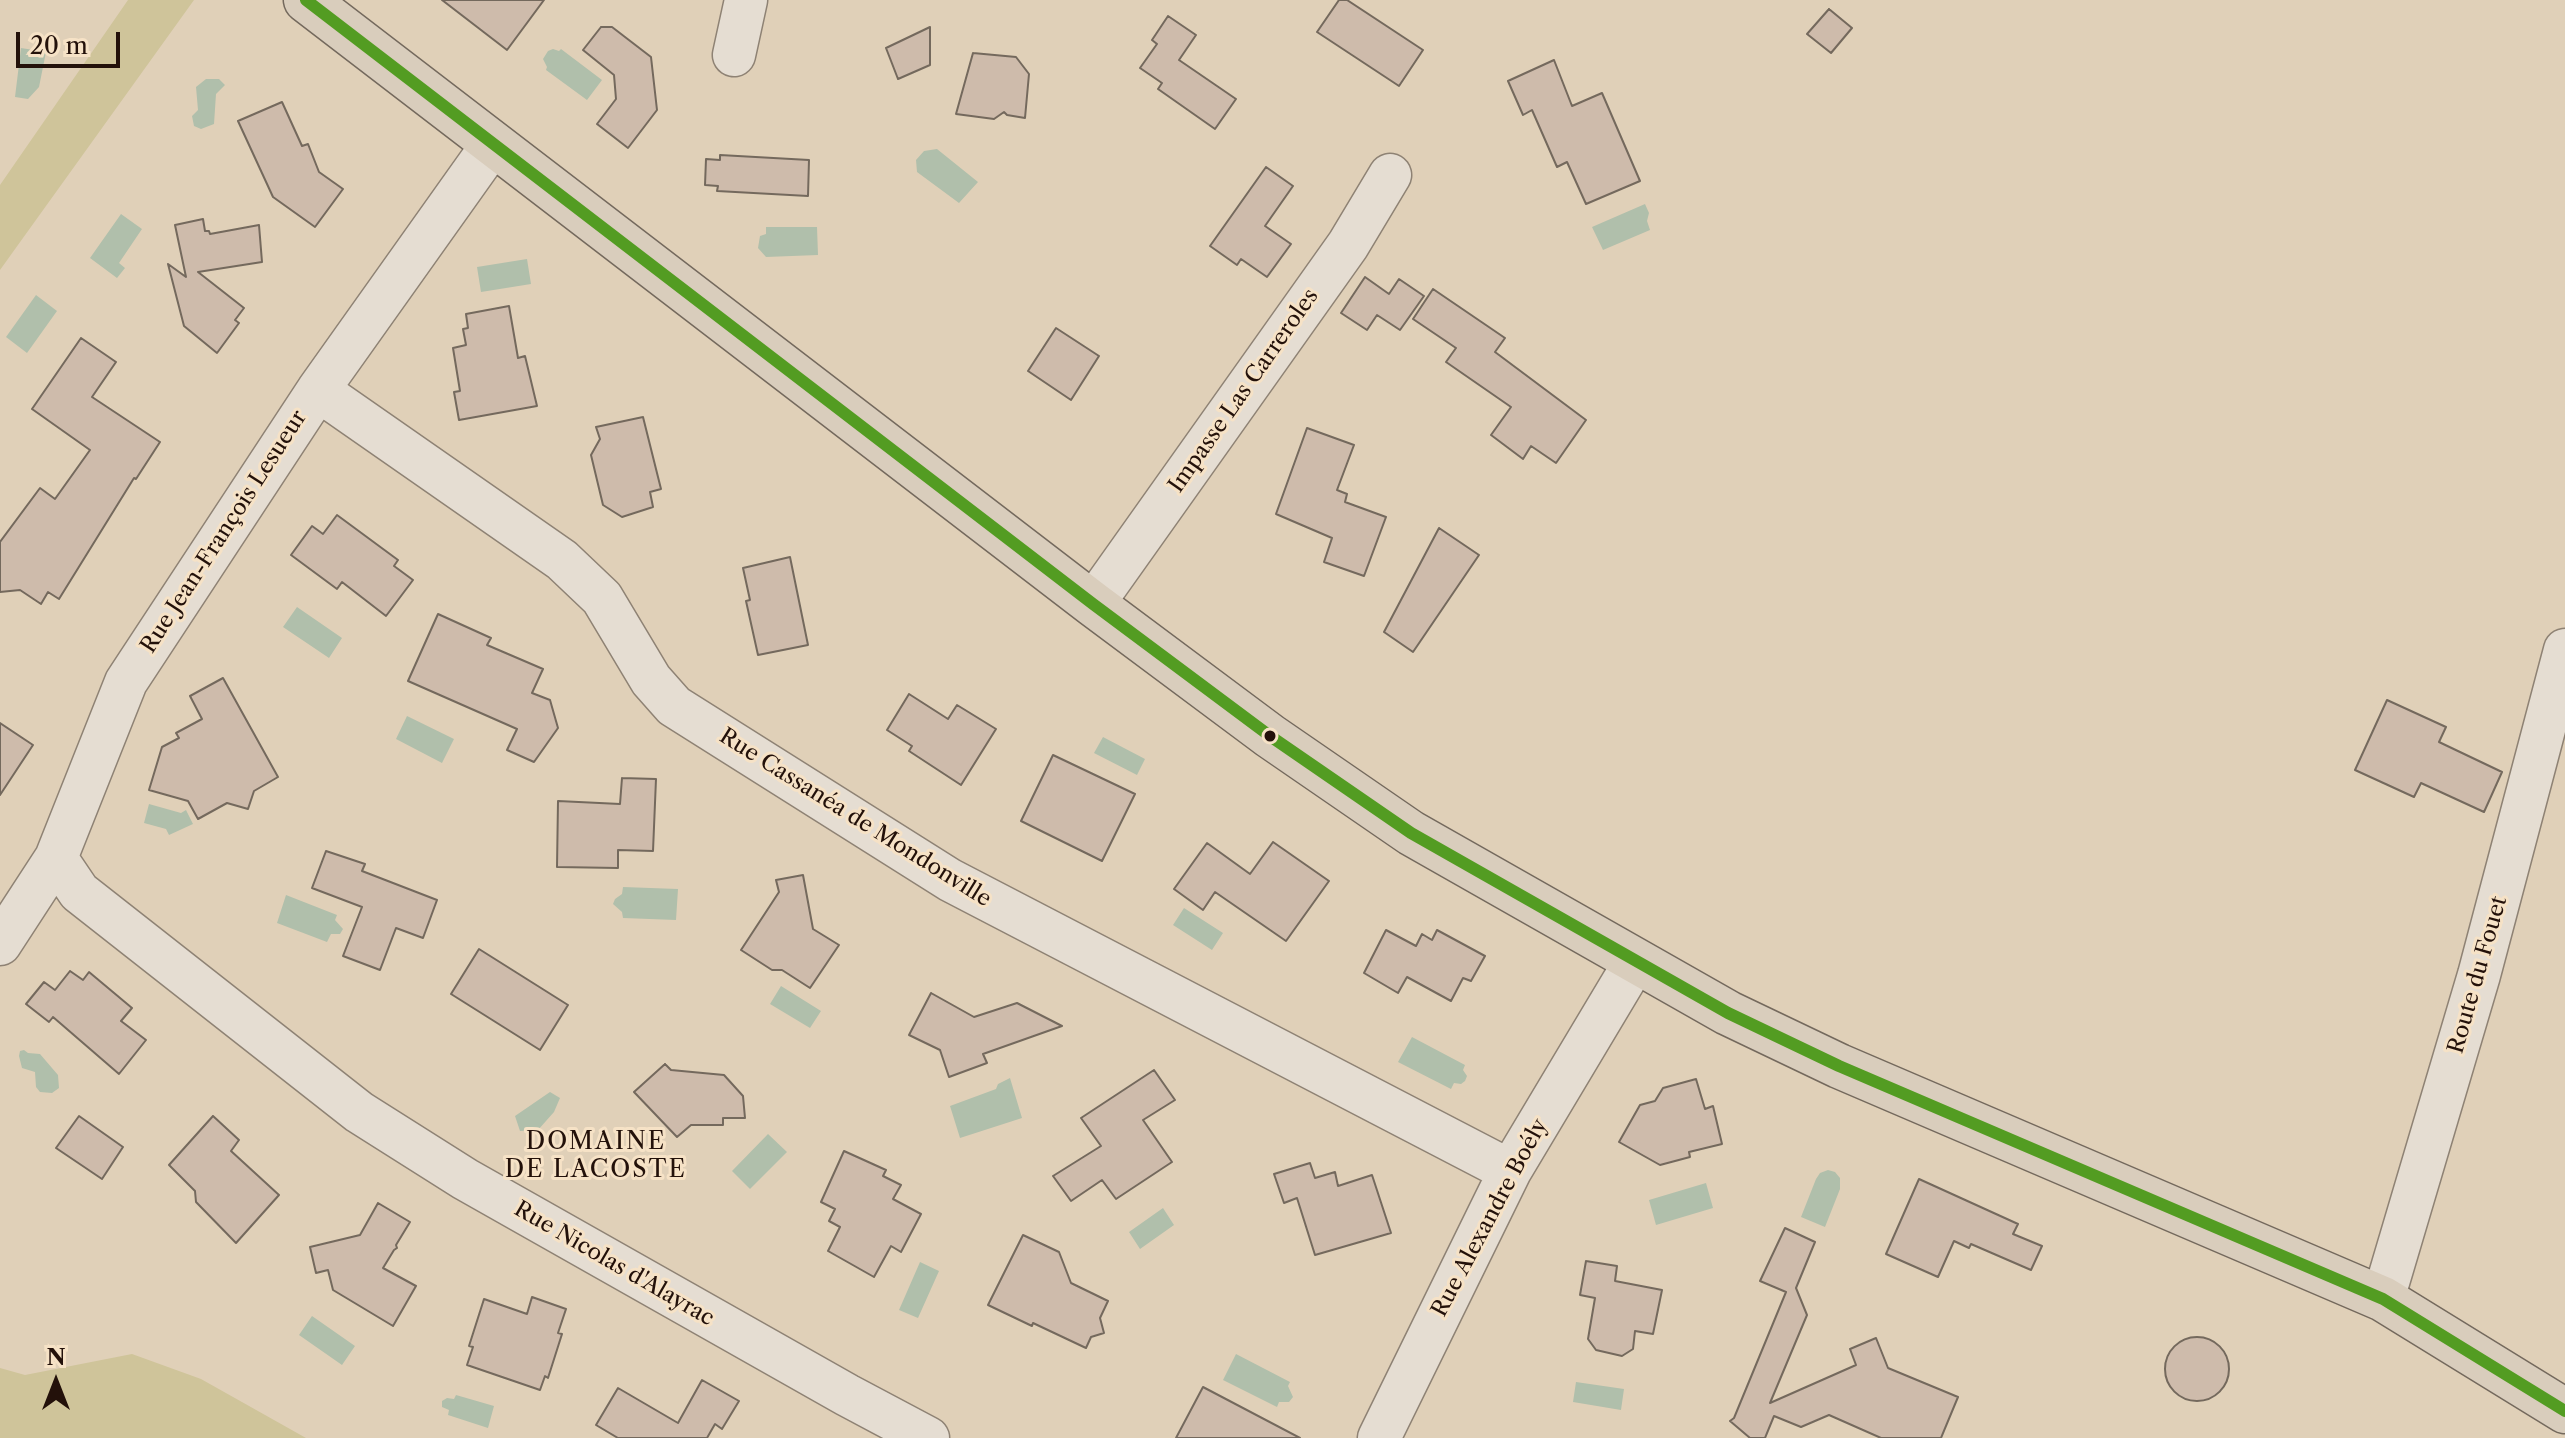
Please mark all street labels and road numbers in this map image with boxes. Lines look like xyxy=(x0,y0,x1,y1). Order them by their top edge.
street label: Impasse Las Carreroles xyxy=(1164,284,1324,498)
street label: Rue Jean-François Lesueur xyxy=(136,406,312,658)
street label: Rue Cassanéa de Mondonville xyxy=(714,723,996,913)
street label: Route du Fouet xyxy=(2443,893,2513,1057)
street label: Rue Alexandre Boély xyxy=(1427,1114,1553,1322)
street label: Rue Nicolas d'Alayrac xyxy=(509,1196,719,1332)

